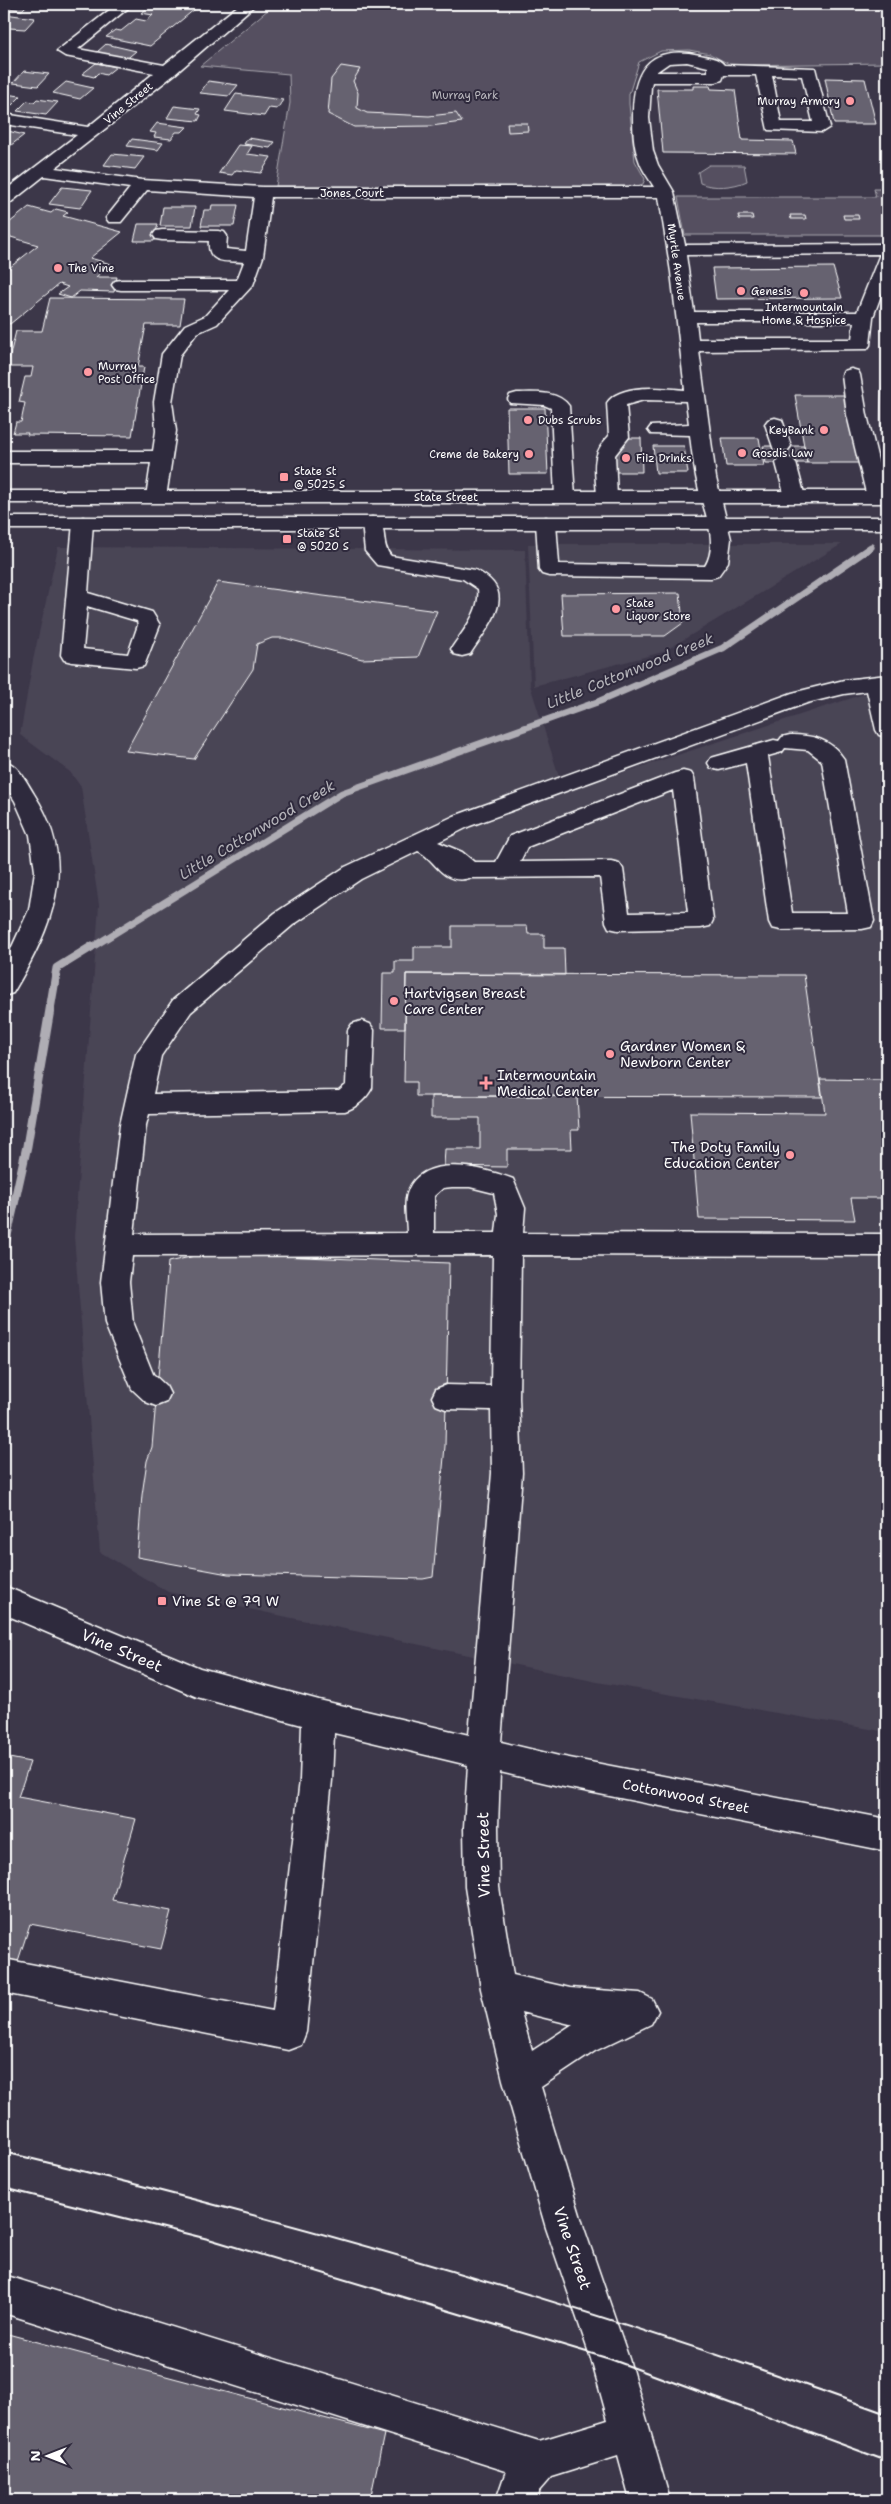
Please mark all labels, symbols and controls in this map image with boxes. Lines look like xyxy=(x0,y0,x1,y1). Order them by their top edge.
street label: Vine Street xyxy=(101,79,156,128)
park label: Murray Park xyxy=(432,88,498,103)
place label: Murray Armory xyxy=(757,94,840,109)
marker: Murray Armory xyxy=(844,95,856,107)
street label: Jones Court xyxy=(320,186,384,201)
street label: Myrtle Avenue xyxy=(664,222,689,302)
place label: The Vine xyxy=(68,261,114,276)
marker: The Vine xyxy=(52,262,64,274)
place label: Genesis xyxy=(751,284,792,299)
marker: Genesis xyxy=(735,285,747,297)
marker: Intermountain Home & Hospice xyxy=(798,287,810,299)
place label: Intermountain Home & Hospice xyxy=(762,300,846,328)
place label: Murray Post Office xyxy=(98,359,155,387)
marker: Murray Post Office xyxy=(82,366,94,378)
place label: Dubs Scrubs xyxy=(538,413,601,428)
marker: Dubs Scrubs xyxy=(522,414,534,426)
place label: KeyBank xyxy=(769,423,814,438)
marker: KeyBank xyxy=(818,424,830,436)
place label: Gosdis Law xyxy=(752,446,814,461)
place label: Creme de Bakery xyxy=(429,447,519,462)
marker: Gosdis Law xyxy=(736,447,748,459)
marker: Creme de Bakery xyxy=(523,448,535,460)
place label: Fiiz Drinks xyxy=(636,451,692,466)
marker: Fiiz Drinks xyxy=(620,452,632,464)
place label: State St @ 5025 S xyxy=(294,464,345,492)
marker: State St @ 5025 S xyxy=(278,471,290,483)
street label: State Street xyxy=(414,490,478,505)
place label: State St @ 5020 S xyxy=(297,526,349,554)
marker: State St @ 5020 S xyxy=(281,533,293,545)
place label: State Liquor Store xyxy=(626,596,691,624)
marker: State Liquor Store xyxy=(610,603,622,615)
water label: Little Cottonwood Creek xyxy=(543,628,717,714)
water label: Little Cottonwood Creek xyxy=(175,775,339,885)
place label: Hartvigsen Breast Care Center xyxy=(404,984,526,1018)
marker: Hartvigsen Breast Care Center xyxy=(388,995,400,1007)
place label: Gardner Women & Newborn Center xyxy=(620,1037,745,1071)
marker: Gardner Women & Newborn Center xyxy=(604,1048,616,1060)
place label: Intermountain Medical Center xyxy=(497,1066,600,1100)
marker: Intermountain Medical Center xyxy=(479,1076,493,1090)
place label: The Doty Family Education Center xyxy=(664,1138,780,1172)
marker: The Doty Family Education Center xyxy=(784,1149,796,1161)
place label: Vine St @ 79 W xyxy=(172,1592,279,1610)
marker: Vine St @ 79 W xyxy=(156,1595,168,1607)
street label: Vine Street xyxy=(78,1624,166,1677)
street label: Cottonwood Street xyxy=(621,1775,751,1817)
street label: Vine Street xyxy=(472,1812,495,1898)
street label: Vine Street xyxy=(549,2204,597,2292)
north arrow xyxy=(22,2432,72,2482)
text: N xyxy=(26,2450,44,2462)

